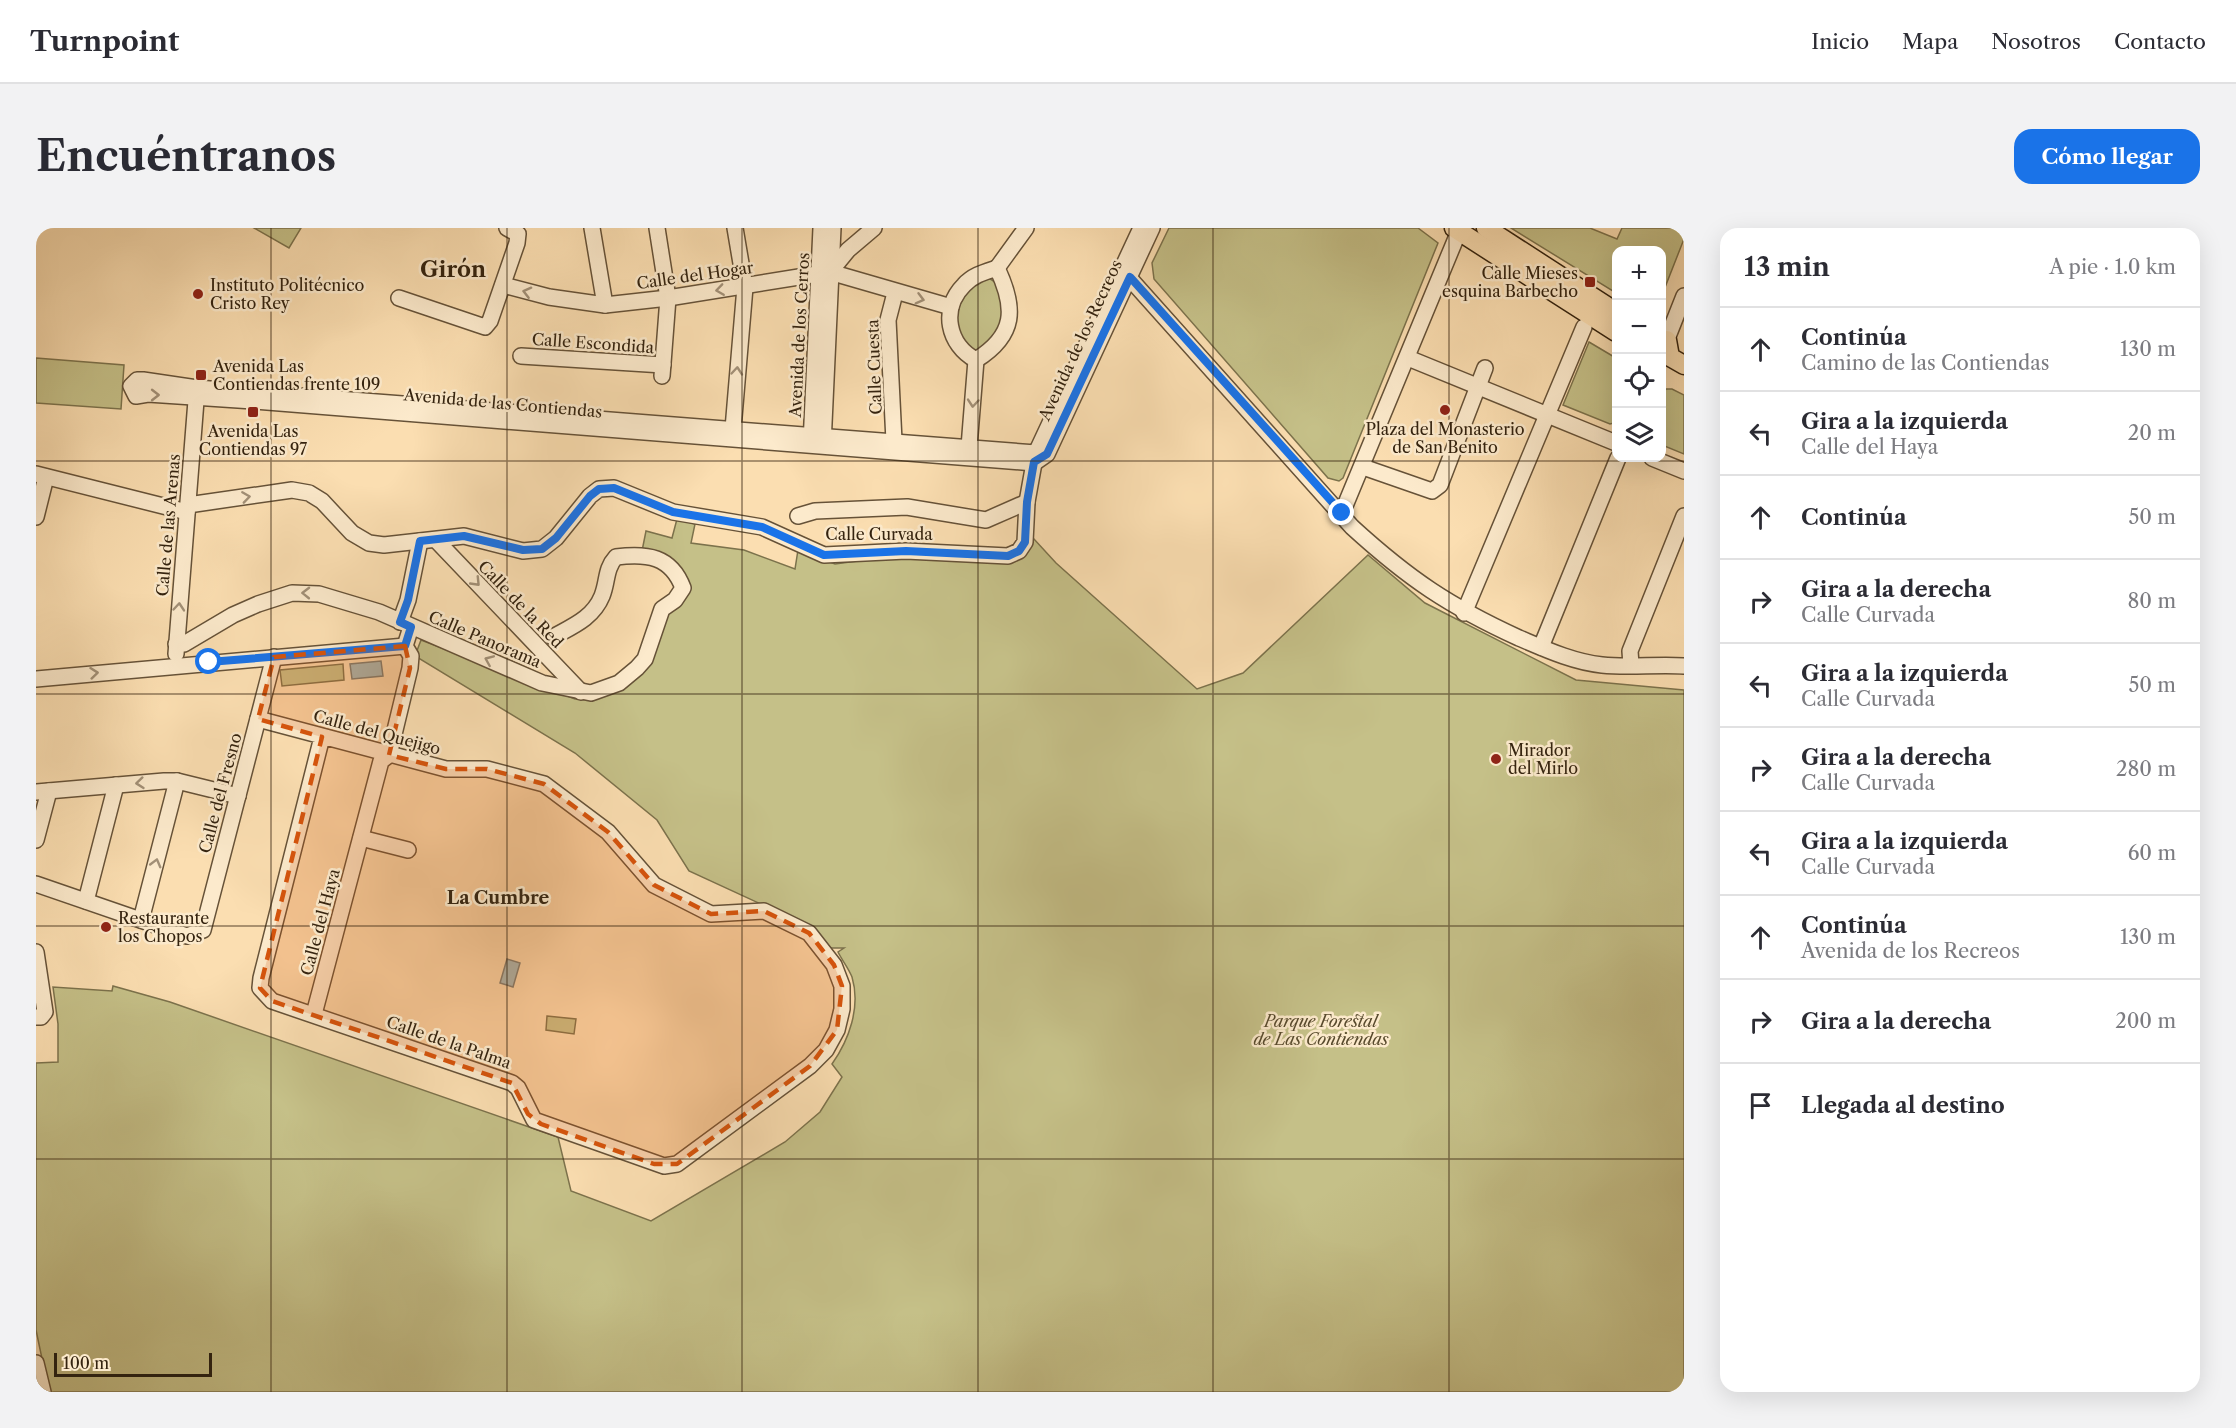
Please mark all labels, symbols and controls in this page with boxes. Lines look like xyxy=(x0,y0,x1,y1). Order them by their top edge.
text: Turnpoint xyxy=(30,24,179,58)
text: Inicio xyxy=(1811,29,1869,54)
text: Mapa xyxy=(1902,29,1958,54)
text: Nosotros xyxy=(1991,29,2081,54)
text: Contacto xyxy=(2114,29,2206,54)
button: Cómo llegar xyxy=(2014,129,2200,184)
text: Encuéntranos xyxy=(36,130,336,182)
map controls xyxy=(1612,246,1666,462)
button: + xyxy=(1612,246,1666,300)
text: 13 min xyxy=(1744,251,1830,283)
street label: Avenida de los Cerros xyxy=(785,252,813,419)
text: A pie · 1.0 km xyxy=(2049,255,2176,279)
district label: Girón xyxy=(420,256,486,283)
street label: Avenida de los Recreos xyxy=(1033,256,1126,425)
street label: Calle del Hogar xyxy=(635,257,755,293)
place label: Calle Mieses esquina Barbecho xyxy=(1442,263,1578,301)
place label: Instituto Politécnico Cristo Rey xyxy=(210,275,365,313)
marker: Calle Mieses esquina Barbecho xyxy=(1583,275,1597,289)
one-way arrow xyxy=(716,284,725,296)
marker: Instituto Politécnico Cristo Rey xyxy=(191,287,205,301)
one-way arrow xyxy=(523,287,533,300)
one-way arrow xyxy=(914,292,925,304)
button: − xyxy=(1612,300,1666,354)
street label: Calle Cuesta xyxy=(862,318,886,415)
text: Continúa xyxy=(1801,324,1907,351)
street label: Calle Escondida xyxy=(531,329,655,357)
icon: ahead xyxy=(1744,333,1777,366)
text: 130 m xyxy=(2120,337,2176,361)
text: Camino de las Contiendas xyxy=(1801,351,2050,375)
button: locate xyxy=(1612,354,1666,408)
place label: Avenida Las Contiendas frente 109 xyxy=(212,356,380,394)
one-way arrow xyxy=(730,366,743,375)
marker: Avenida Las Contiendas frente 109 xyxy=(194,368,208,382)
street label: Avenida de las Contiendas xyxy=(402,384,603,422)
one-way arrow xyxy=(151,389,160,401)
one-way arrow xyxy=(967,399,980,408)
marker: Plaza del Monasterio de San Benito xyxy=(1438,403,1452,417)
marker: Avenida Las Contiendas 97 xyxy=(246,405,260,419)
button: layers xyxy=(1612,408,1666,462)
text: Gira a la izquierda xyxy=(1801,408,2008,435)
icon: left xyxy=(1744,417,1777,450)
place label: Plaza del Monasterio de San Benito xyxy=(1365,419,1525,457)
place label: Avenida Las Contiendas 97 xyxy=(199,421,307,459)
text: 20 m xyxy=(2128,421,2176,445)
text: Calle del Haya xyxy=(1801,435,1938,459)
street label: Calle de las Arenas xyxy=(152,453,184,597)
one-way arrow xyxy=(242,491,251,503)
route end xyxy=(1328,499,1354,525)
icon: ahead xyxy=(1744,501,1777,534)
text: Continúa xyxy=(1801,504,1907,531)
text: 50 m xyxy=(2129,505,2176,529)
street label: Calle Curvada xyxy=(825,524,933,544)
street label: Calle de la Red xyxy=(474,556,568,652)
one-way arrow xyxy=(468,575,479,586)
text: Gira a la derecha xyxy=(1801,576,1991,603)
icon: right xyxy=(1744,585,1777,618)
one-way arrow xyxy=(302,587,311,600)
text: 80 m xyxy=(2128,589,2176,613)
one-way arrow xyxy=(172,603,185,612)
text: Calle Curvada xyxy=(1801,603,1935,627)
street label: Calle Panorama xyxy=(426,606,545,672)
route start xyxy=(195,648,221,674)
one-way arrow xyxy=(484,655,495,667)
text: Gira a la izquierda xyxy=(1801,660,2008,687)
one-way arrow xyxy=(90,667,99,680)
icon: left xyxy=(1744,669,1777,702)
text: 50 m xyxy=(2129,673,2176,697)
text: Calle Curvada xyxy=(1801,687,1935,711)
street label: Calle del Quejigo xyxy=(311,705,443,759)
street label: Calle del Fresno xyxy=(194,730,246,855)
place label: Mirador del Mirlo xyxy=(1508,740,1578,778)
text: Gira a la derecha xyxy=(1801,744,1991,771)
marker: Mirador del Mirlo xyxy=(1489,752,1503,766)
icon: right xyxy=(1744,753,1777,786)
text: 280 m xyxy=(2116,757,2176,781)
text: Calle Curvada xyxy=(1801,771,1935,795)
one-way arrow xyxy=(135,776,144,789)
text: Gira a la izquierda xyxy=(1801,828,2008,855)
icon: left xyxy=(1744,837,1777,870)
text: 60 m xyxy=(2128,841,2176,865)
text: Calle Curvada xyxy=(1801,855,1935,879)
one-way arrow xyxy=(148,858,161,868)
street label: Calle del Haya xyxy=(296,866,344,978)
district label: La Cumbre xyxy=(447,887,550,909)
place label: Restaurante los Chopos xyxy=(118,908,209,946)
text: Continúa xyxy=(1801,912,1907,939)
marker: Restaurante los Chopos xyxy=(99,920,113,934)
icon: ahead xyxy=(1744,921,1777,954)
text: 130 m xyxy=(2120,925,2176,949)
text: Avenida de los Recreos xyxy=(1801,939,2020,963)
icon: right xyxy=(1744,1005,1777,1038)
text: Gira a la derecha xyxy=(1801,1008,1991,1035)
text: 200 m xyxy=(2115,1009,2176,1033)
street label: Calle de la Palma xyxy=(384,1011,515,1073)
park label: Parque Forestal de Las Contiendas xyxy=(1253,1011,1389,1049)
icon: arrive xyxy=(1744,1089,1777,1122)
text: Llegada al destino xyxy=(1801,1092,2005,1119)
scale bar xyxy=(54,1350,212,1378)
text: 100 m xyxy=(63,1353,109,1373)

